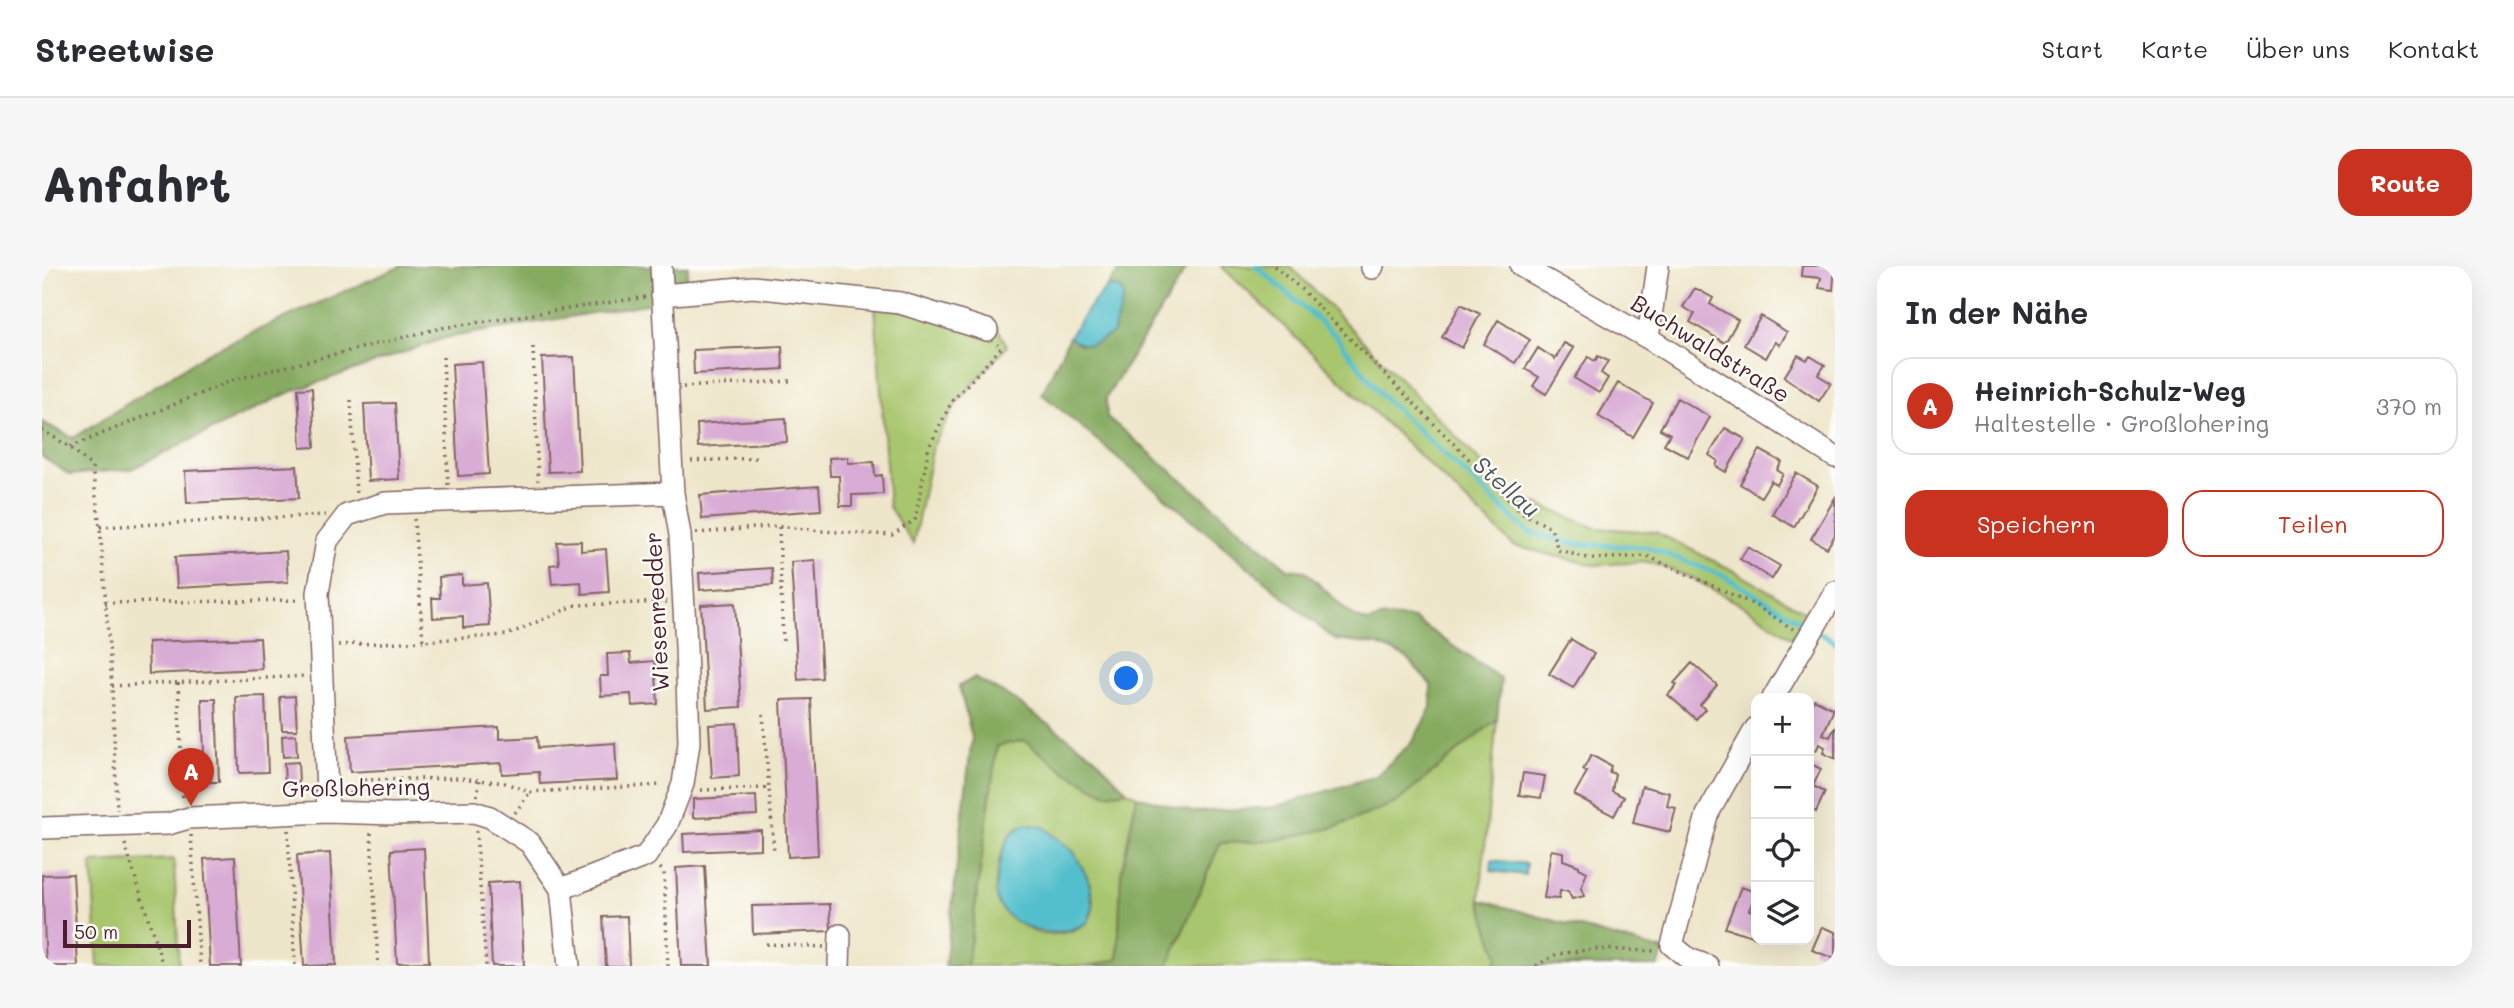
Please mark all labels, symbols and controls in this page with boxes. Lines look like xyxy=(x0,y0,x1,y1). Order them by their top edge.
text: Streetwise xyxy=(35,27,214,70)
text: Start xyxy=(2041,33,2103,64)
text: Karte xyxy=(2141,33,2208,64)
text: Über uns xyxy=(2246,33,2350,64)
text: Kontakt xyxy=(2388,33,2479,64)
button: Route xyxy=(2338,149,2472,216)
text: Anfahrt xyxy=(42,151,231,214)
street label: Buchwaldstraße xyxy=(1626,287,1796,409)
text: In der Nähe xyxy=(1905,292,2088,332)
text: Heinrich-Schulz-Weg xyxy=(1974,374,2246,408)
text: A xyxy=(1922,391,1938,421)
text: 370 m xyxy=(2376,391,2442,421)
text: Haltestelle · Großlohering xyxy=(1974,408,2269,438)
water label: Stellau xyxy=(1467,448,1547,524)
button: Speichern xyxy=(1905,490,2168,557)
button: Teilen xyxy=(2182,490,2444,557)
street label: Wiesenredder xyxy=(637,531,675,693)
your location xyxy=(1109,661,1143,695)
map controls xyxy=(1751,693,1814,945)
button: + xyxy=(1751,693,1814,756)
pin: A xyxy=(168,748,214,806)
button: − xyxy=(1751,756,1814,819)
street label: Großlohering xyxy=(282,771,430,803)
button: locate xyxy=(1751,819,1814,882)
button: layers xyxy=(1751,882,1814,945)
scale bar xyxy=(63,917,191,949)
text: 50 m xyxy=(74,919,118,944)

